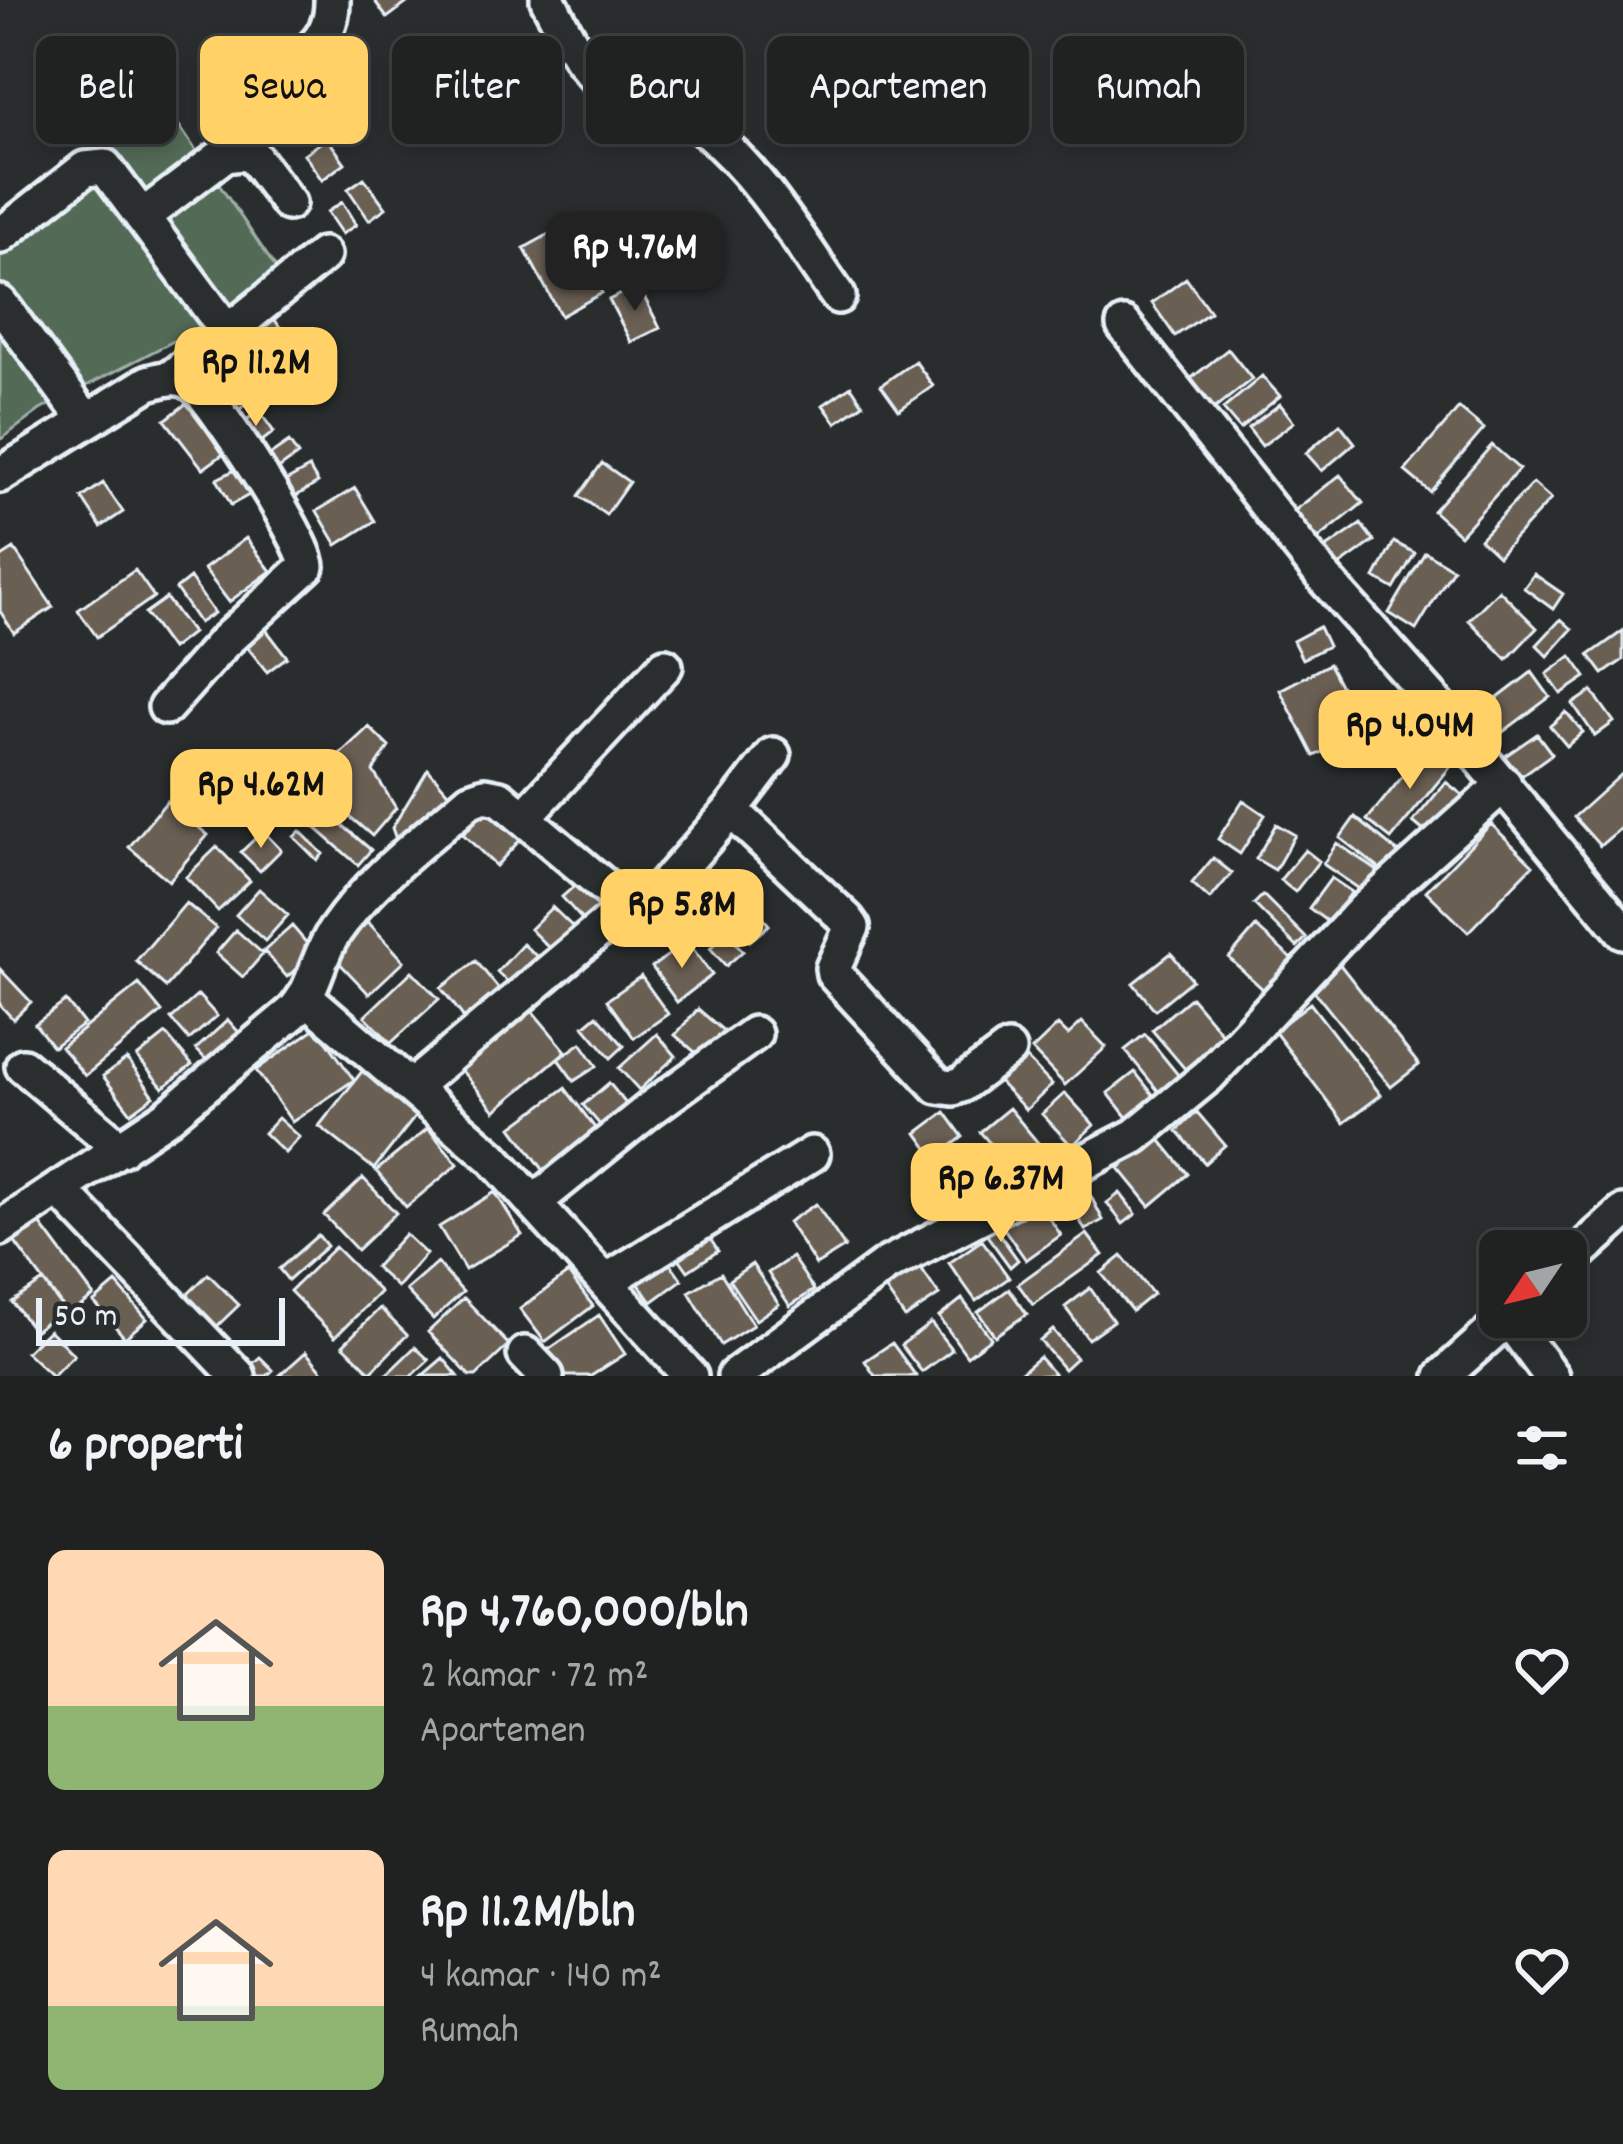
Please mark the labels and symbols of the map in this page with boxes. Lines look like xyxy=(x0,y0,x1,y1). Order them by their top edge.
pin: Rp 4.76M xyxy=(511,212,759,314)
pin: Rp 11.2M xyxy=(132,327,380,429)
pin: Rp 4.04M xyxy=(1286,690,1534,792)
pin: Rp 4.62M xyxy=(137,749,385,851)
pin: Rp 5.8M xyxy=(571,869,793,971)
pin: Rp 6.37M xyxy=(877,1143,1125,1245)
north arrow xyxy=(1479,1230,1587,1338)
scale bar xyxy=(36,1292,285,1345)

